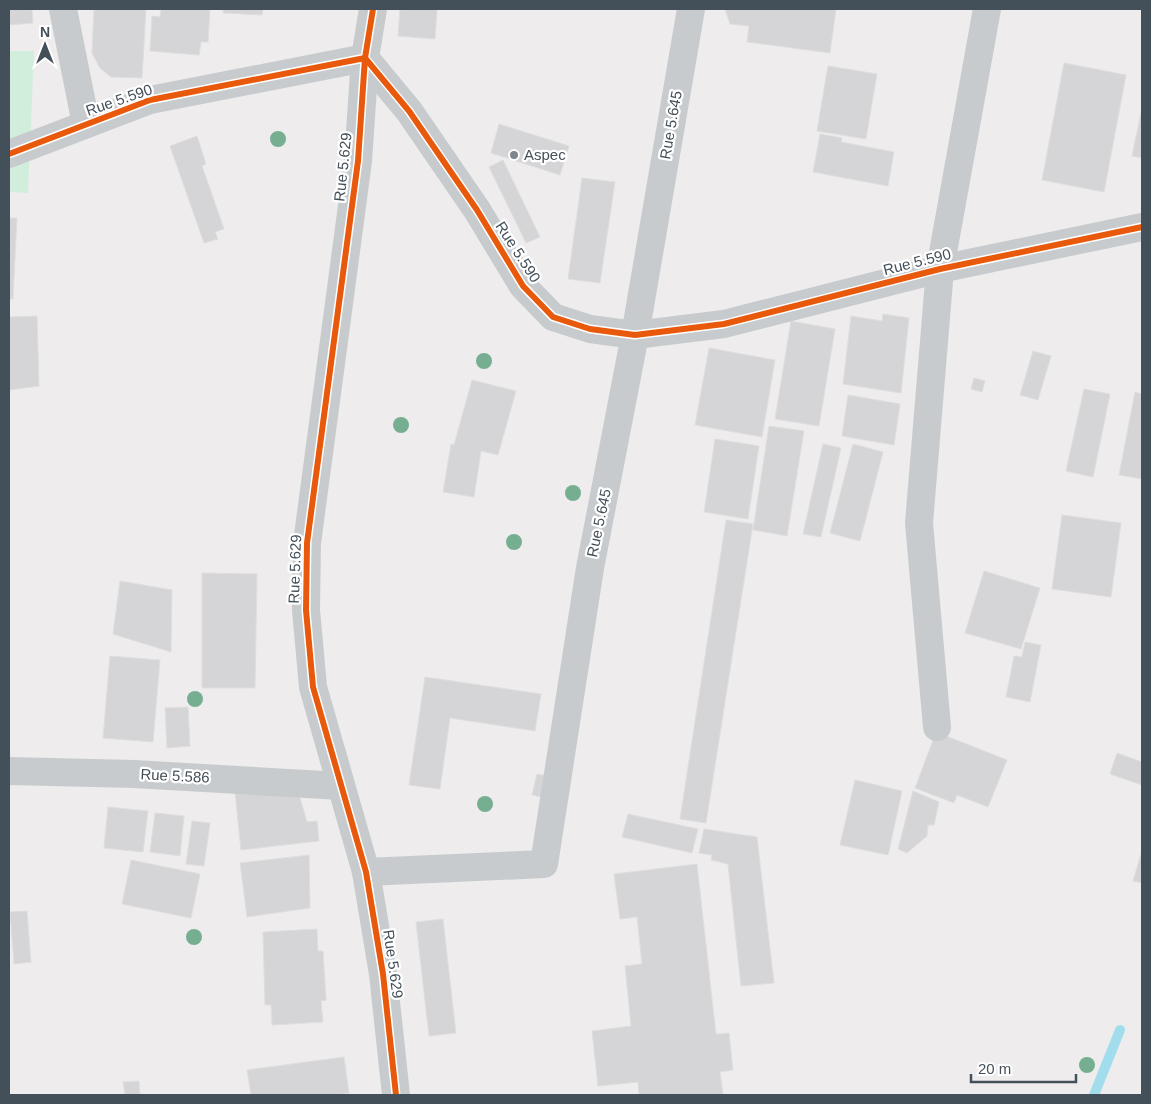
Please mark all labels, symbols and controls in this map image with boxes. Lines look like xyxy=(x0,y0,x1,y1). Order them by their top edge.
north arrow xyxy=(20,20,70,70)
text: N xyxy=(40,24,50,40)
street label: Rue 5.590 xyxy=(83,80,154,119)
street label: Rue 5.645 xyxy=(656,89,685,160)
street label: Rue 5.629 xyxy=(330,132,355,202)
place label: Aspec xyxy=(524,146,566,163)
marker: Aspec xyxy=(508,149,520,161)
street label: Rue 5.590 xyxy=(492,218,544,285)
street label: Rue 5.590 xyxy=(881,245,953,278)
street label: Rue 5.645 xyxy=(583,487,614,559)
street label: Rue 5.629 xyxy=(285,534,304,604)
street label: Rue 5.586 xyxy=(140,765,210,786)
street label: Rue 5.629 xyxy=(380,928,407,999)
scale bar xyxy=(971,1052,1076,1084)
text: 20 m xyxy=(978,1060,1011,1077)

